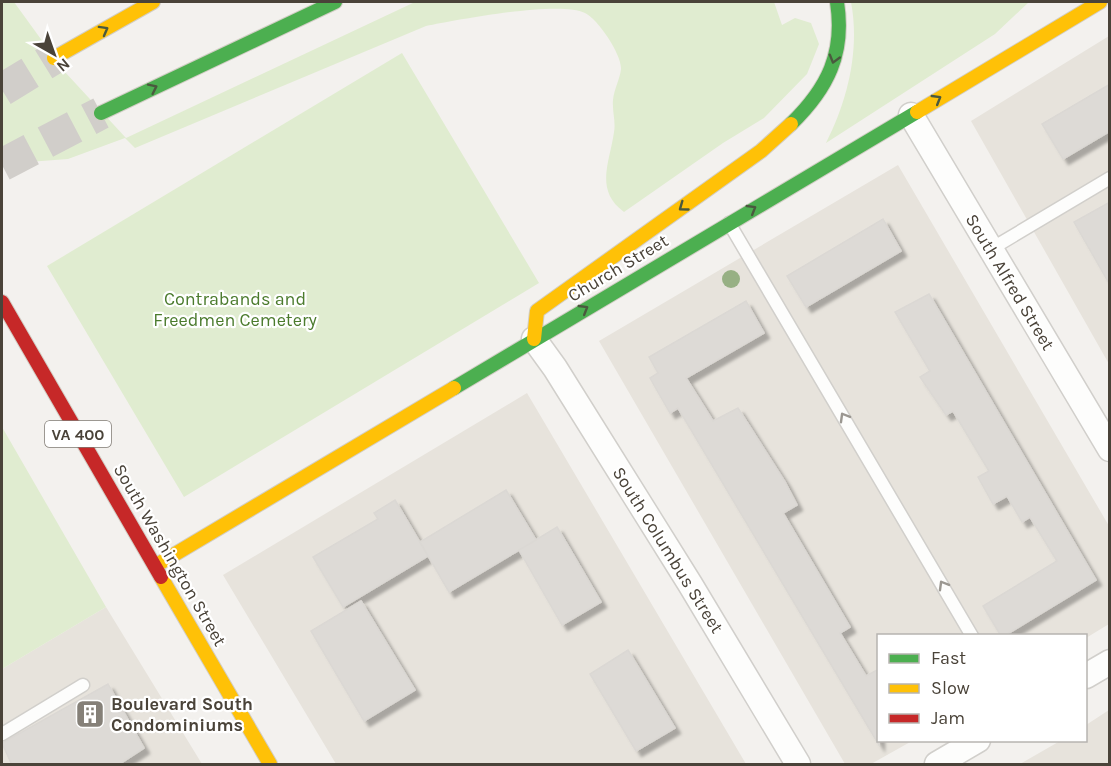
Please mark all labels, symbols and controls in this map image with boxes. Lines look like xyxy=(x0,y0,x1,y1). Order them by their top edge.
north arrow xyxy=(24,24,84,84)
one-way arrow xyxy=(97,25,108,37)
one-way arrow xyxy=(829,53,841,64)
text: N xyxy=(53,54,74,76)
one-way arrow xyxy=(147,84,158,95)
one-way arrow xyxy=(931,94,941,106)
one-way arrow xyxy=(678,200,689,211)
one-way arrow xyxy=(746,205,756,216)
street label: South Alfred Street xyxy=(961,210,1060,354)
street label: Church Street xyxy=(564,229,672,307)
park label: Contrabands and Freedmen Cemetery xyxy=(153,288,317,331)
one-way arrow xyxy=(578,305,588,317)
one-way arrow xyxy=(839,413,851,423)
road number: VA 400 xyxy=(45,421,111,447)
street label: South Washington Street xyxy=(109,460,231,650)
street label: South Columbus Street xyxy=(608,463,728,637)
one-way arrow xyxy=(938,581,950,591)
legend xyxy=(877,634,1087,742)
text: Fast xyxy=(931,647,966,669)
text: Slow xyxy=(931,677,970,699)
place label: Boulevard South Condominiums xyxy=(111,693,253,736)
building icon: Boulevard South Condominiums xyxy=(74,698,106,730)
text: Jam xyxy=(931,707,965,729)

